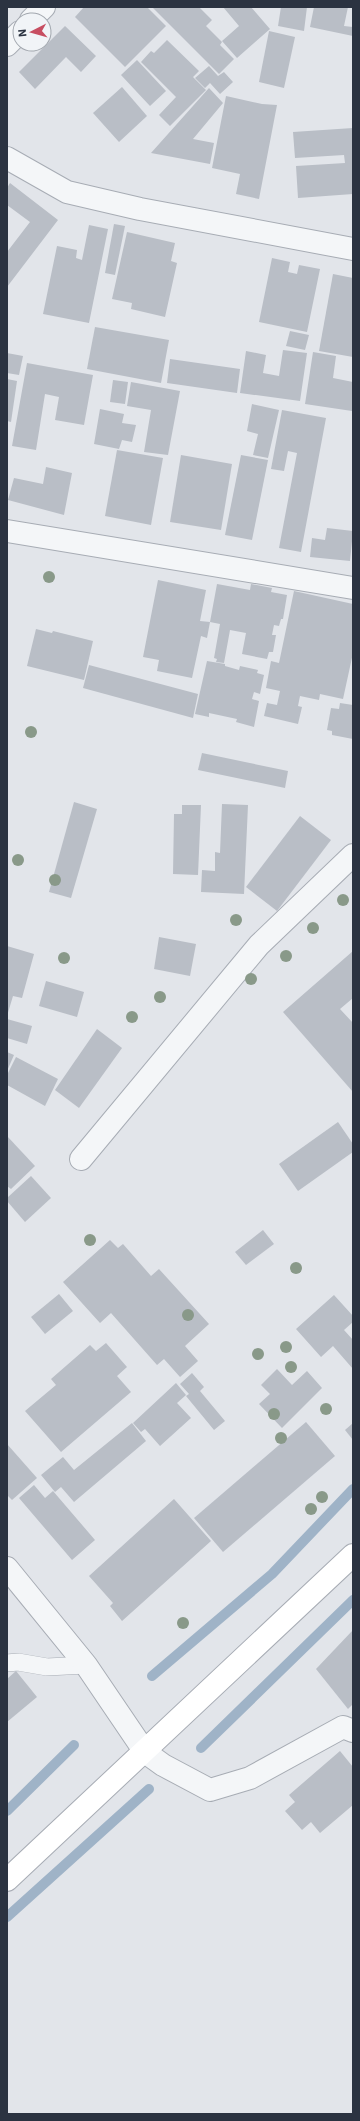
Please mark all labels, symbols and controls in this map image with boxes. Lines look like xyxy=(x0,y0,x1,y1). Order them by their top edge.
north arrow xyxy=(12,12,52,52)
text: N xyxy=(15,28,29,38)

